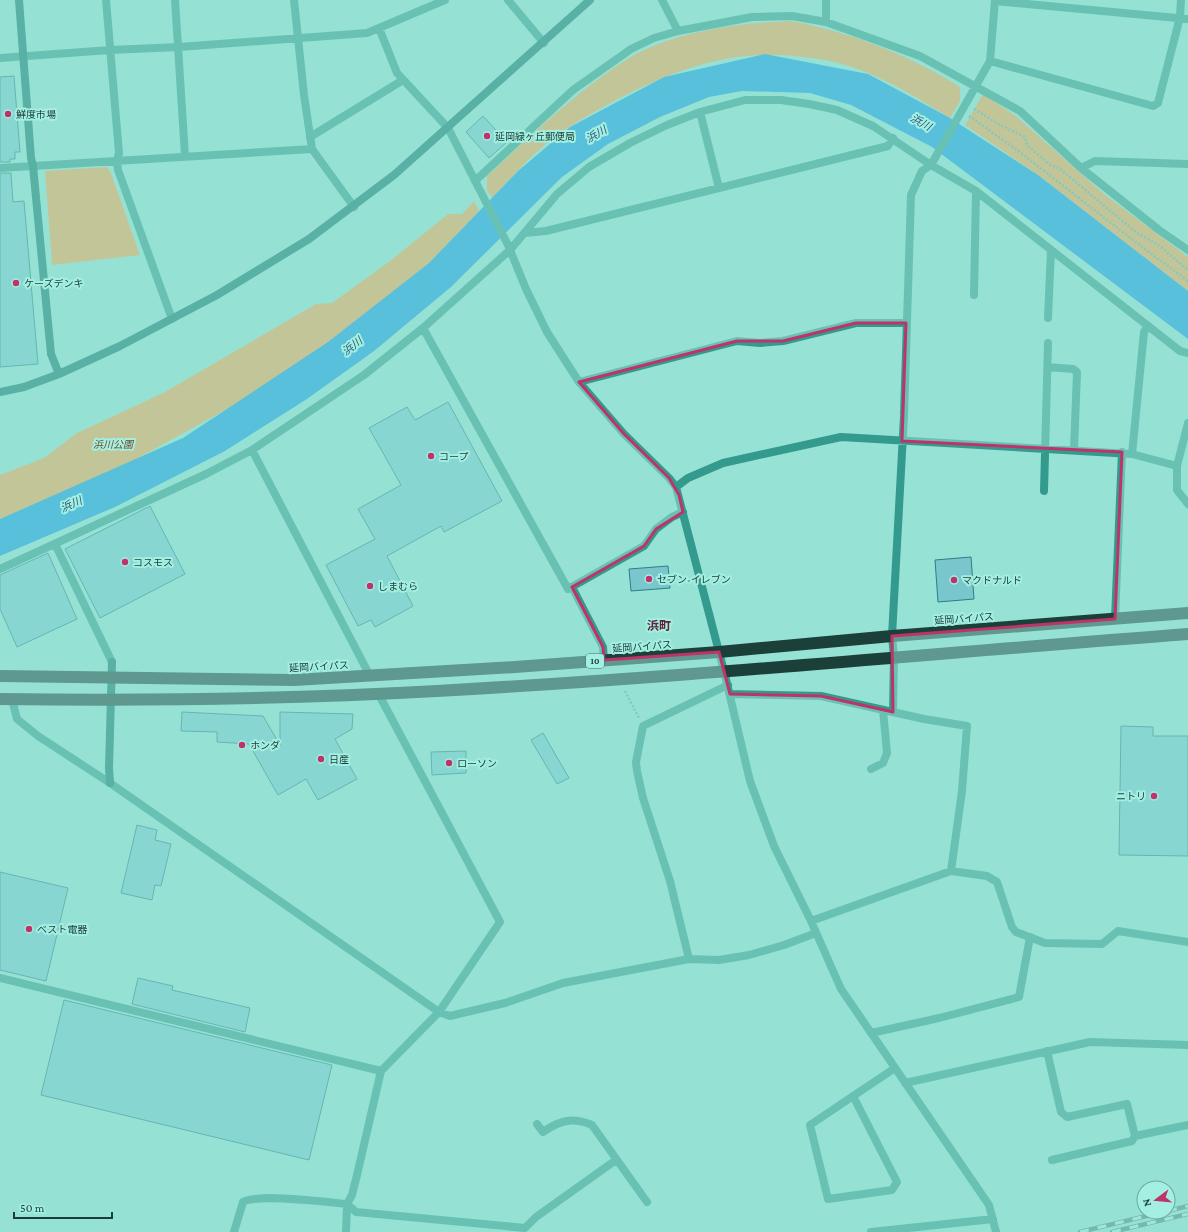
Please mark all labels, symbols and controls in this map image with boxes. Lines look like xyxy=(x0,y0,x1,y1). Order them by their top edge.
marker: 鮮度市場 xyxy=(3,109,13,119)
place label: 鮮度市場 xyxy=(16,109,56,120)
water label: 浜川 xyxy=(908,111,934,133)
water label: 浜川 xyxy=(583,123,609,145)
marker: 延岡緑ヶ丘郵便局 xyxy=(482,131,492,141)
place label: 延岡緑ヶ丘郵便局 xyxy=(495,131,575,142)
marker: ケーズデンキ xyxy=(11,278,21,288)
place label: ケーズデンキ xyxy=(24,278,84,289)
water label: 浜川 xyxy=(340,334,365,358)
park label: 浜川公園 xyxy=(93,439,135,450)
marker: コープ xyxy=(426,451,436,461)
place label: コープ xyxy=(439,451,468,462)
water label: 浜川 xyxy=(59,494,84,514)
marker: コスモス xyxy=(120,557,130,567)
place label: コスモス xyxy=(133,557,173,568)
marker: セブン-イレブン xyxy=(644,574,654,584)
place label: セブン-イレブン xyxy=(657,574,731,585)
marker: マクドナルド xyxy=(949,575,959,585)
place label: マクドナルド xyxy=(962,575,1022,586)
marker: しまむら xyxy=(365,581,375,591)
place label: しまむら xyxy=(378,581,418,592)
street label: 延岡バイパス xyxy=(934,611,994,626)
district label: 浜町 xyxy=(647,619,671,633)
street label: 延岡バイパス xyxy=(612,639,672,654)
road number: 10 xyxy=(586,654,604,668)
street label: 延岡バイパス xyxy=(289,659,349,674)
marker: ホンダ xyxy=(237,740,247,750)
place label: ホンダ xyxy=(250,740,280,751)
marker: 日産 xyxy=(316,754,326,764)
place label: 日産 xyxy=(329,754,349,765)
marker: ローソン xyxy=(444,758,454,768)
place label: ローソン xyxy=(457,758,497,769)
place label: ニトリ xyxy=(1116,791,1146,802)
marker: ニトリ xyxy=(1149,791,1159,801)
marker: ベスト電器 xyxy=(24,924,34,934)
place label: ベスト電器 xyxy=(37,924,87,935)
north arrow xyxy=(1136,1180,1176,1220)
scale bar xyxy=(14,1194,112,1220)
text: N xyxy=(1139,1197,1153,1208)
text: 50 m xyxy=(20,1201,45,1215)

